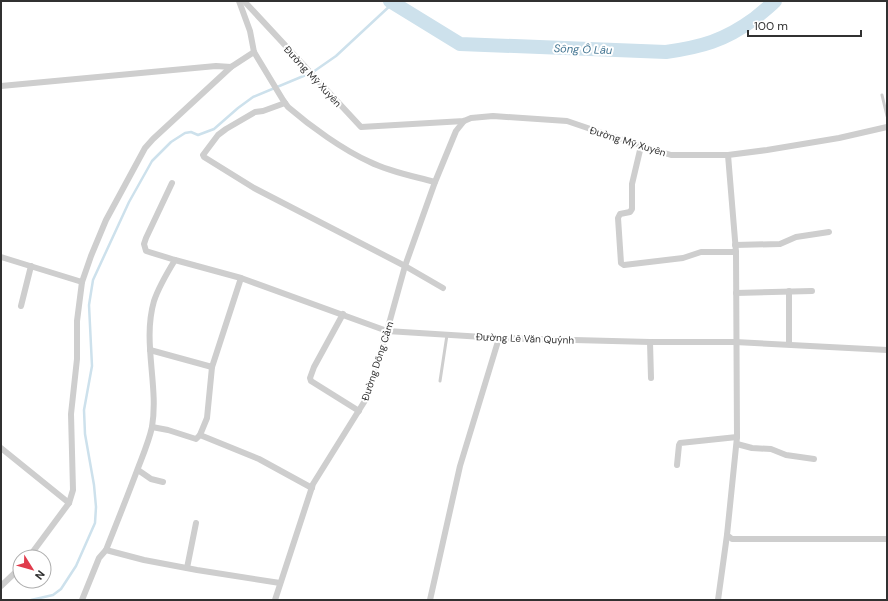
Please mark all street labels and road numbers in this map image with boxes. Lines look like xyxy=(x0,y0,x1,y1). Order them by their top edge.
street label: Đường Mỹ Xuyên xyxy=(281,43,344,110)
street label: Đường Mỹ Xuyên xyxy=(588,124,668,159)
street label: Đường Dõng Cảm xyxy=(359,320,396,403)
street label: Đường Lê Văn Quýnh xyxy=(476,330,575,347)

